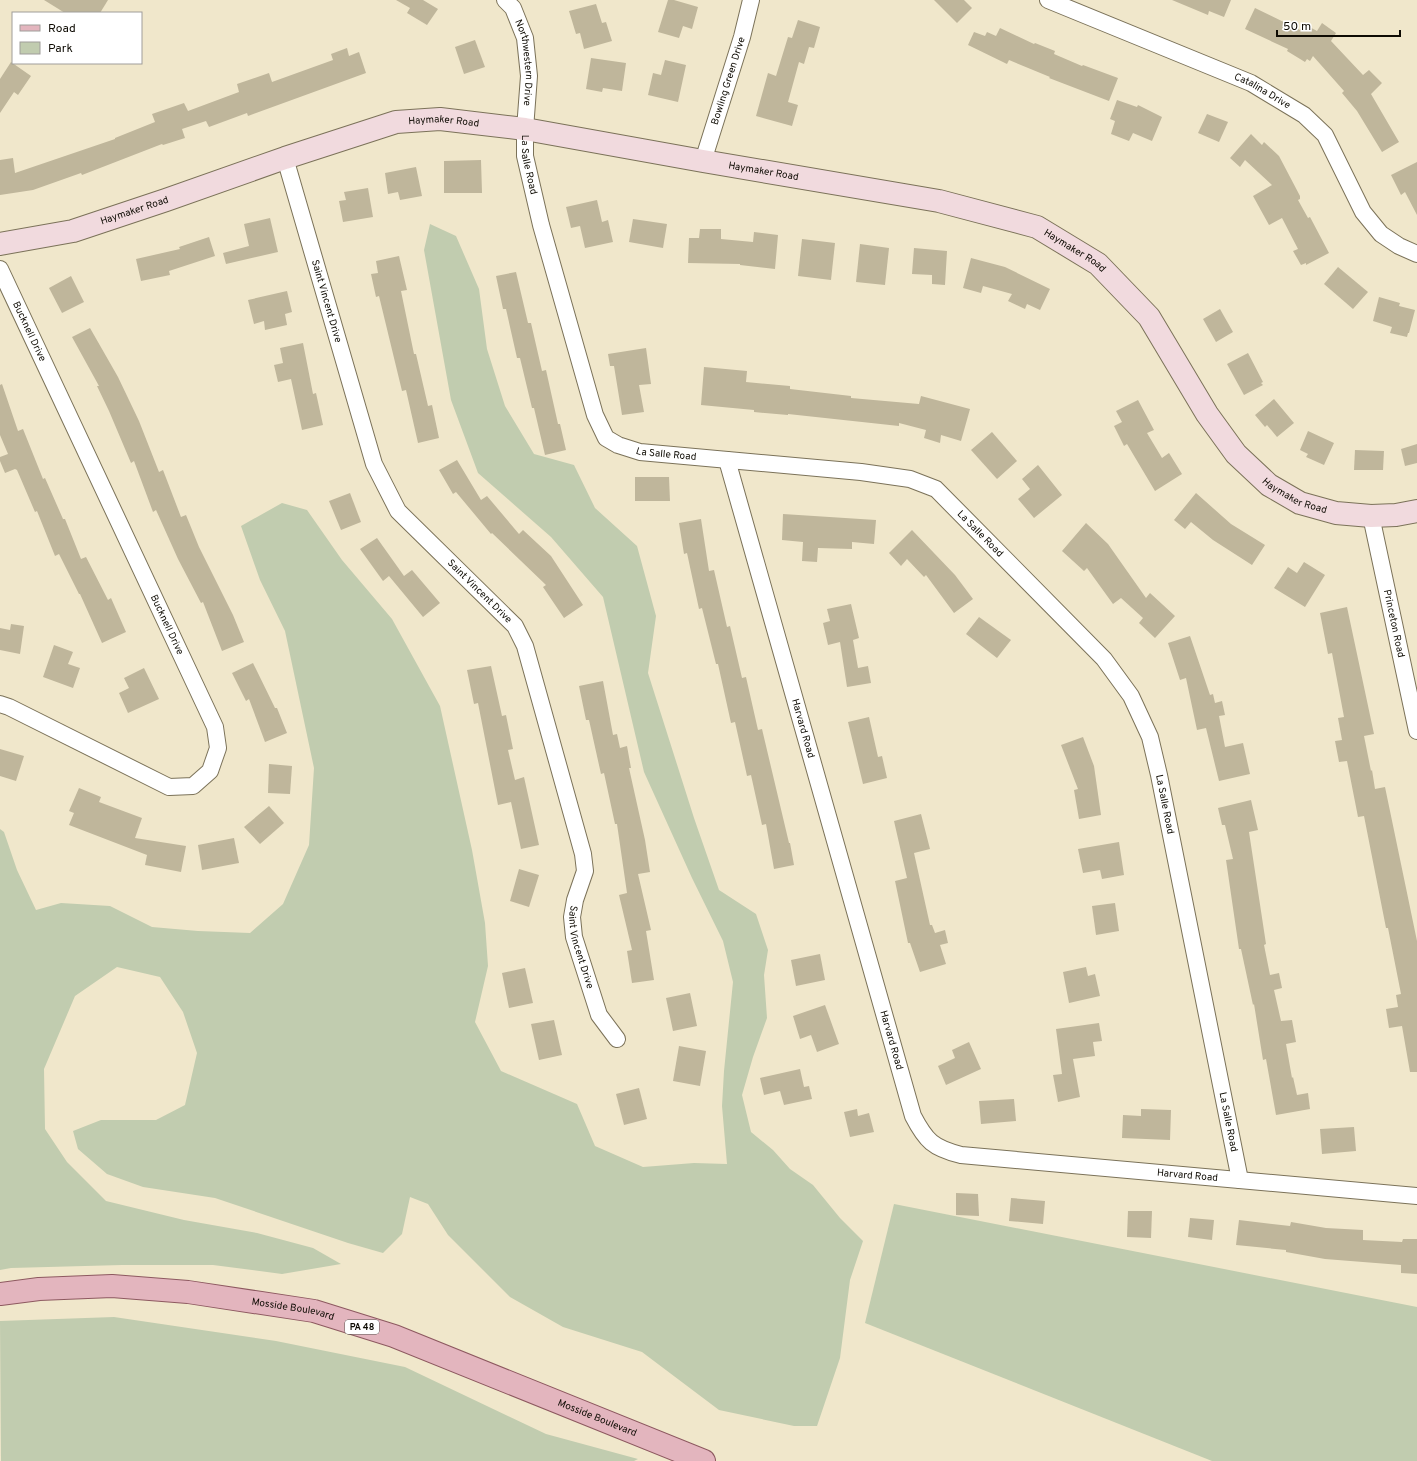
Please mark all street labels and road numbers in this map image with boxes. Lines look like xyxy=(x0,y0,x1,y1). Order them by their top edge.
street label: Northwestern Drive xyxy=(512,18,536,106)
street label: Bowling Green Drive xyxy=(708,35,748,126)
street label: Catalina Drive xyxy=(1232,70,1293,112)
street label: Haymaker Road xyxy=(408,112,480,130)
street label: La Salle Road xyxy=(518,135,540,196)
street label: Haymaker Road xyxy=(727,159,800,184)
street label: Haymaker Road xyxy=(99,193,170,228)
street label: Haymaker Road xyxy=(1041,226,1109,275)
street label: Saint Vincent Drive xyxy=(308,258,345,344)
street label: Bucknell Drive xyxy=(10,299,49,364)
street label: La Salle Road xyxy=(634,445,697,464)
street label: Haymaker Road xyxy=(1259,475,1328,517)
street label: La Salle Road xyxy=(954,508,1006,560)
street label: Saint Vincent Drive xyxy=(445,557,515,626)
street label: Princeton Road xyxy=(1380,588,1408,659)
street label: Bucknell Drive xyxy=(147,593,187,657)
street label: Harvard Road xyxy=(789,697,818,760)
street label: La Salle Road xyxy=(1153,773,1177,835)
street label: Saint Vincent Drive xyxy=(565,904,597,990)
street label: Harvard Road xyxy=(877,1009,906,1071)
street label: La Salle Road xyxy=(1216,1091,1241,1153)
street label: Harvard Road xyxy=(1156,1166,1219,1185)
street label: Mosside Boulevard xyxy=(251,1295,336,1323)
road number: PA 48 xyxy=(345,1320,379,1334)
street label: Mosside Boulevard xyxy=(556,1396,639,1440)

